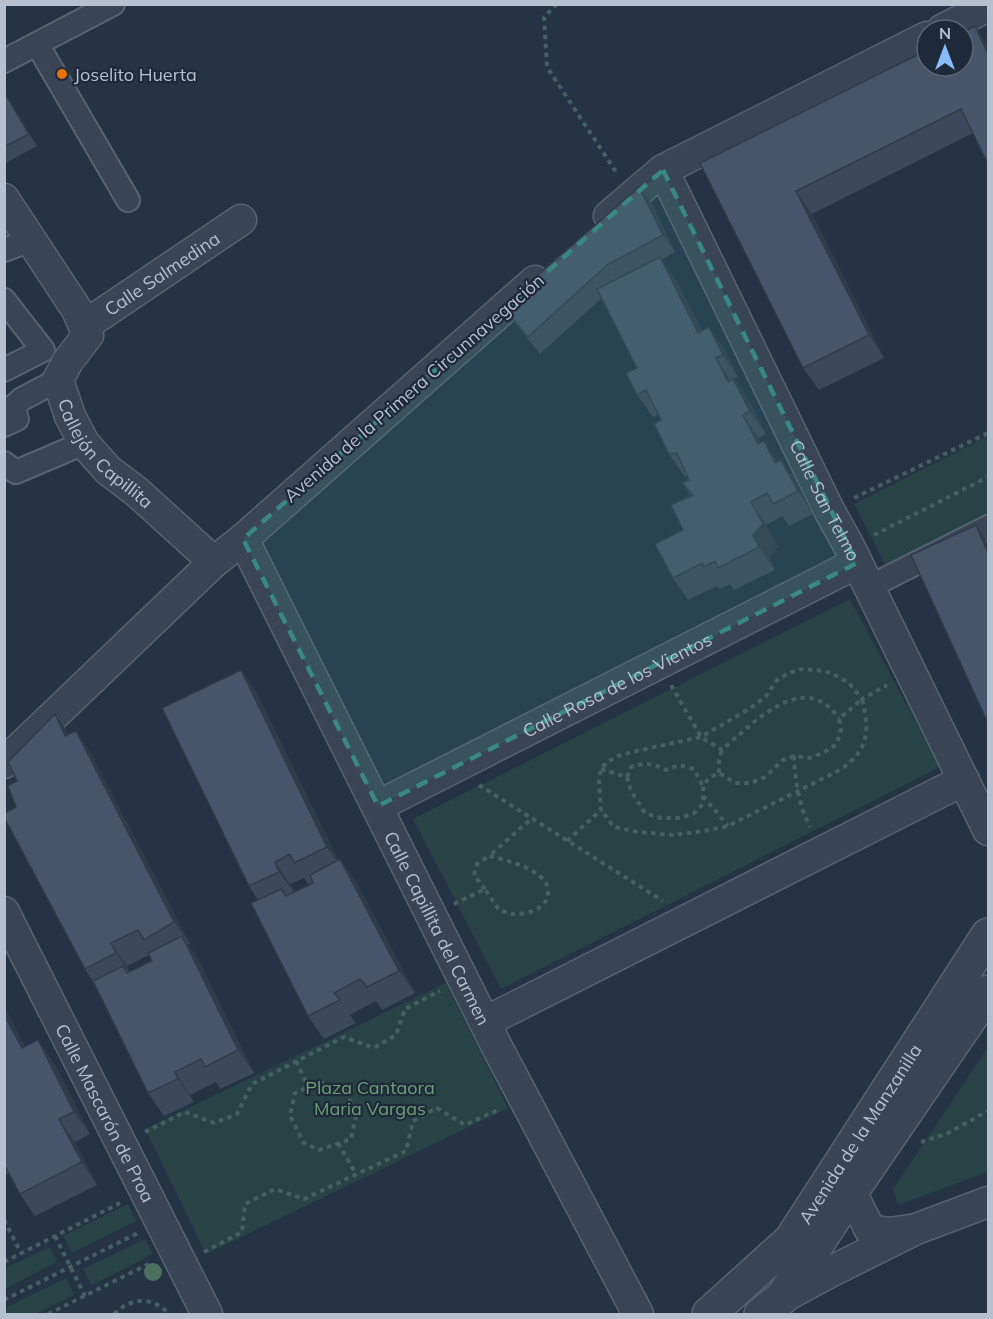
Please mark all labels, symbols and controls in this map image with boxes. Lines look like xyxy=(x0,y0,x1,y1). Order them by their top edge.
north arrow xyxy=(915,18,975,78)
text: N xyxy=(939,23,951,43)
place label: Joselito Huerta xyxy=(74,63,197,86)
marker: Joselito Huerta xyxy=(55,67,69,81)
street label: Calle Salmedina xyxy=(100,226,224,321)
street label: Avenida de la Primera Circunnavegación xyxy=(279,269,549,507)
street label: Callejón Capillita xyxy=(53,395,158,513)
street label: Calle San Telmo xyxy=(785,436,866,564)
street label: Calle Rosa de los Vientos xyxy=(519,627,716,742)
street label: Calle Capillita del Carmen xyxy=(379,827,496,1029)
street label: Calle Mascarón de Proa xyxy=(51,1020,160,1206)
street label: Avenida de la Manzanilla xyxy=(793,1039,926,1228)
park label: Plaza Cantaora Maria Vargas xyxy=(305,1076,435,1120)

